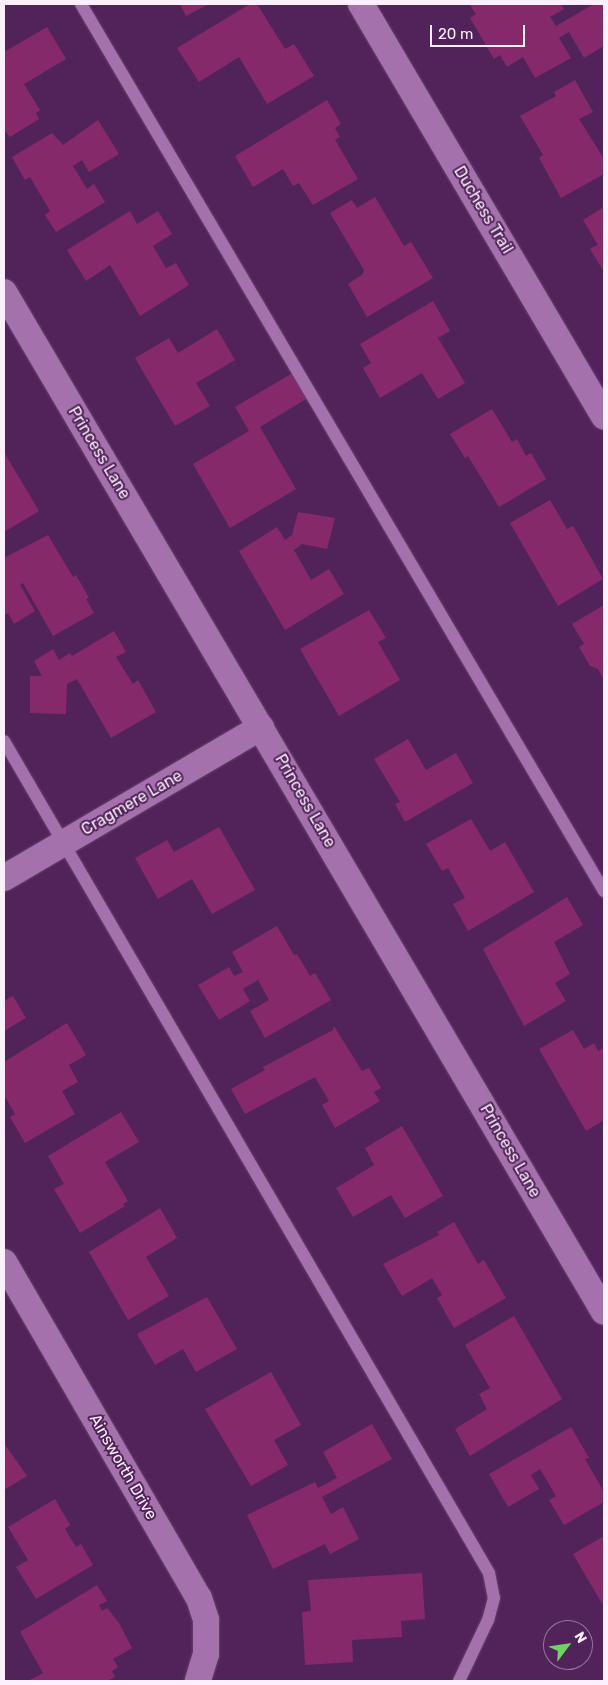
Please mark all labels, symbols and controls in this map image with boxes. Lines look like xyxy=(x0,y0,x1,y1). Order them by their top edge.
scale bar xyxy=(433,15,528,47)
text: 20 m xyxy=(438,25,473,43)
street label: Duchess Trail xyxy=(449,163,517,257)
street label: Princess Lane xyxy=(64,403,134,503)
street label: Princess Lane xyxy=(271,751,339,851)
street label: Cragmere Lane xyxy=(78,766,186,840)
street label: Princess Lane xyxy=(476,1101,544,1201)
street label: Ainsworth Drive xyxy=(85,1411,161,1523)
north arrow xyxy=(543,1620,593,1670)
text: N xyxy=(571,1629,590,1646)

